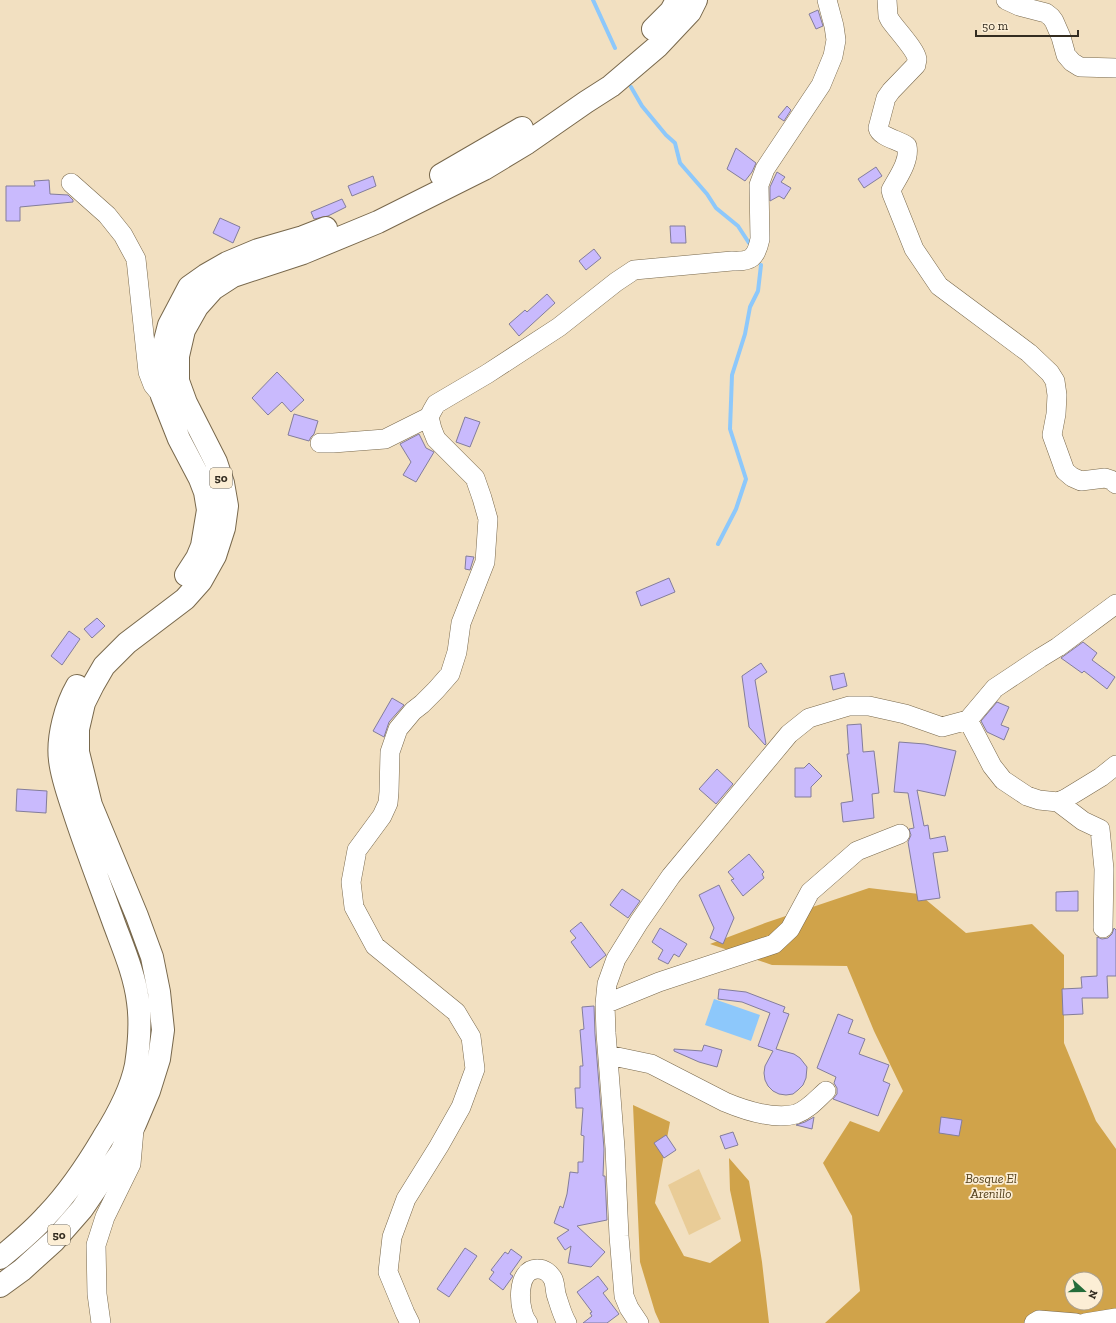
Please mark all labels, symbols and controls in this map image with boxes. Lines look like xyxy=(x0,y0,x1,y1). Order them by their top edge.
scale bar xyxy=(976,12,1078,38)
text: 50 m xyxy=(982,19,1009,33)
road number: 50 xyxy=(210,468,232,488)
park label: Bosque El Arenillo xyxy=(965,1171,1017,1201)
road number: 50 xyxy=(48,1225,70,1245)
north arrow xyxy=(1064,1271,1104,1311)
text: N xyxy=(1085,1288,1100,1301)

